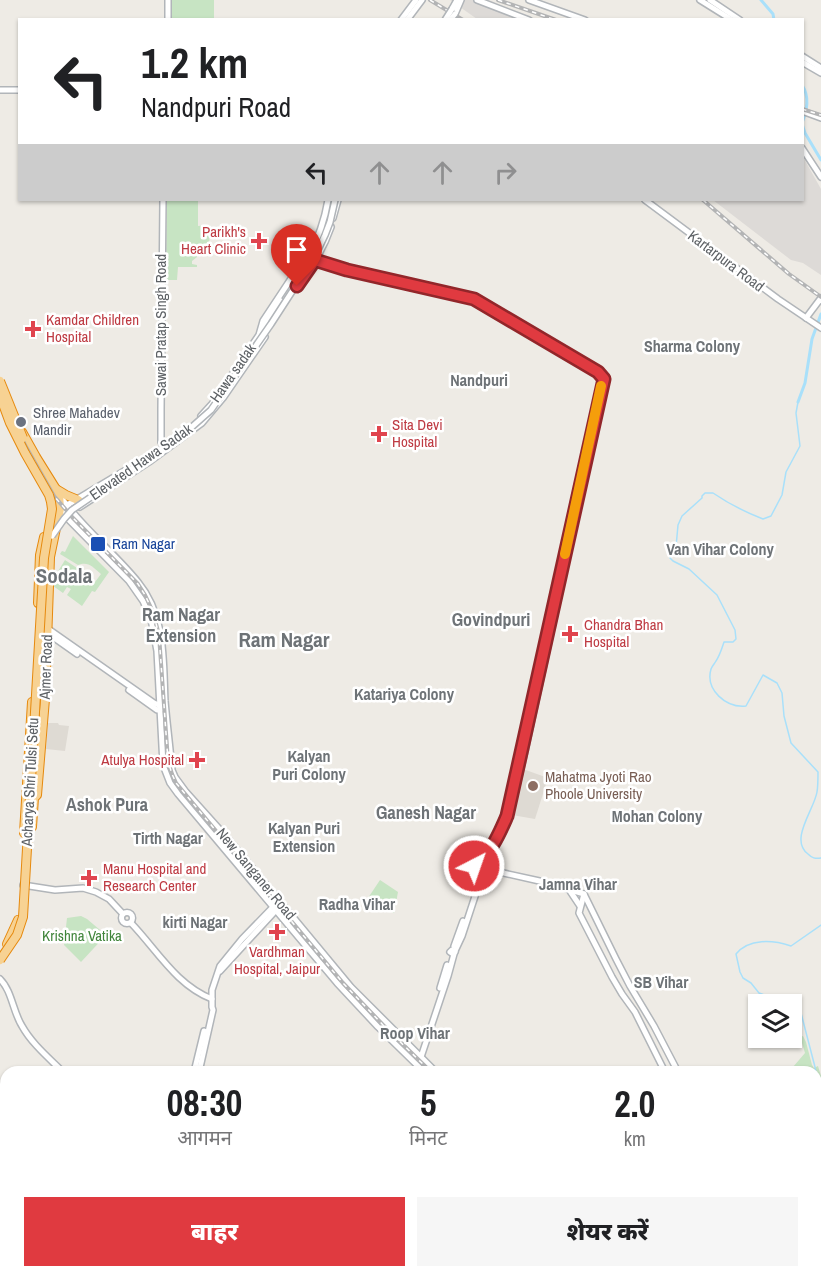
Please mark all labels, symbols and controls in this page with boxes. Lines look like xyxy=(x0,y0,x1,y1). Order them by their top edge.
text: 1.2 km xyxy=(141,35,248,91)
icon: left xyxy=(42,42,120,120)
text: Nandpuri Road xyxy=(141,89,291,125)
icon: left xyxy=(300,156,333,189)
icon: ahead xyxy=(363,156,396,189)
icon: ahead xyxy=(426,156,459,189)
icon: right xyxy=(489,156,522,189)
place label: Parikh's Heart Clinic xyxy=(181,221,246,259)
pin xyxy=(271,224,322,286)
street label: Kartarpura Road xyxy=(684,225,769,296)
marker: Parikh's Heart Clinic xyxy=(250,232,268,250)
icon: arrive xyxy=(280,233,313,266)
street label: Sawai Pratap Singh Road xyxy=(150,254,171,396)
place label: Kamdar Children Hospital xyxy=(46,309,139,347)
marker: Kamdar Children Hospital xyxy=(24,320,42,338)
district label: Sharma Colony xyxy=(644,335,741,357)
street label: Hawa sadak xyxy=(205,338,261,406)
district label: Nandpuri xyxy=(450,369,508,391)
place label: Shree Mahadev Mandir xyxy=(33,402,121,440)
place label: Sita Devi Hospital xyxy=(392,414,443,452)
marker: Shree Mahadev Mandir xyxy=(14,415,28,429)
street label: Elevated Hawa Sadak xyxy=(85,418,197,505)
marker: Sita Devi Hospital xyxy=(370,425,388,443)
place label: Ram Nagar xyxy=(112,533,175,554)
marker: Ram Nagar xyxy=(89,535,107,553)
district label: Van Vihar Colony xyxy=(666,538,775,560)
district label: Sodala xyxy=(36,561,93,590)
district label: Ram Nagar Extension xyxy=(142,602,220,648)
district label: Govindpuri xyxy=(452,607,530,632)
place label: Chandra Bhan Hospital xyxy=(584,614,663,652)
district label: Ram Nagar xyxy=(239,625,330,654)
marker: Chandra Bhan Hospital xyxy=(561,625,579,643)
street label: Ajmer Road xyxy=(34,634,57,701)
district label: Katariya Colony xyxy=(354,683,455,705)
street label: Acharya Shri Tulsi Setu xyxy=(16,717,43,848)
district label: Kalyan Puri Colony xyxy=(272,745,347,785)
place label: Atulya Hospital xyxy=(100,749,184,770)
marker: Atulya Hospital xyxy=(188,751,206,769)
place label: Mahatma Jyoti Rao Phoole University xyxy=(545,766,652,804)
marker: Mahatma Jyoti Rao Phoole University xyxy=(526,779,540,793)
district label: Ashok Pura xyxy=(66,792,149,817)
district label: Ganesh Nagar xyxy=(376,800,476,825)
district label: Mohan Colony xyxy=(612,805,703,827)
district label: Kalyan Puri Extension xyxy=(268,817,340,857)
street label: New Sanganer Road xyxy=(212,823,301,924)
district label: Tirth Nagar xyxy=(133,827,204,849)
position arrow xyxy=(442,834,506,898)
place label: Manu Hospital and Research Center xyxy=(103,858,206,896)
marker: Manu Hospital and Research Center xyxy=(80,869,98,887)
district label: Jamna Vihar xyxy=(539,873,618,895)
district label: Radha Vihar xyxy=(319,893,396,915)
district label: kirti Nagar xyxy=(163,911,228,933)
marker: Vardhman Hospital, Jaipur xyxy=(268,923,286,941)
park label: Krishna Vatika xyxy=(42,925,122,946)
place label: Vardhman Hospital, Jaipur xyxy=(234,941,320,979)
district label: SB Vihar xyxy=(634,971,689,993)
map controls xyxy=(748,994,802,1048)
button: layers xyxy=(748,994,802,1048)
district label: Roop Vihar xyxy=(380,1022,451,1044)
text: 08:30 xyxy=(167,1079,242,1127)
text: 5 xyxy=(420,1079,436,1127)
text: 2.0 xyxy=(614,1080,655,1128)
text: आगमन xyxy=(177,1124,232,1151)
text: मिनट xyxy=(409,1124,447,1151)
text: km xyxy=(624,1125,646,1152)
button: बाहर xyxy=(24,1197,405,1266)
button: शेयर करें xyxy=(417,1197,798,1266)

